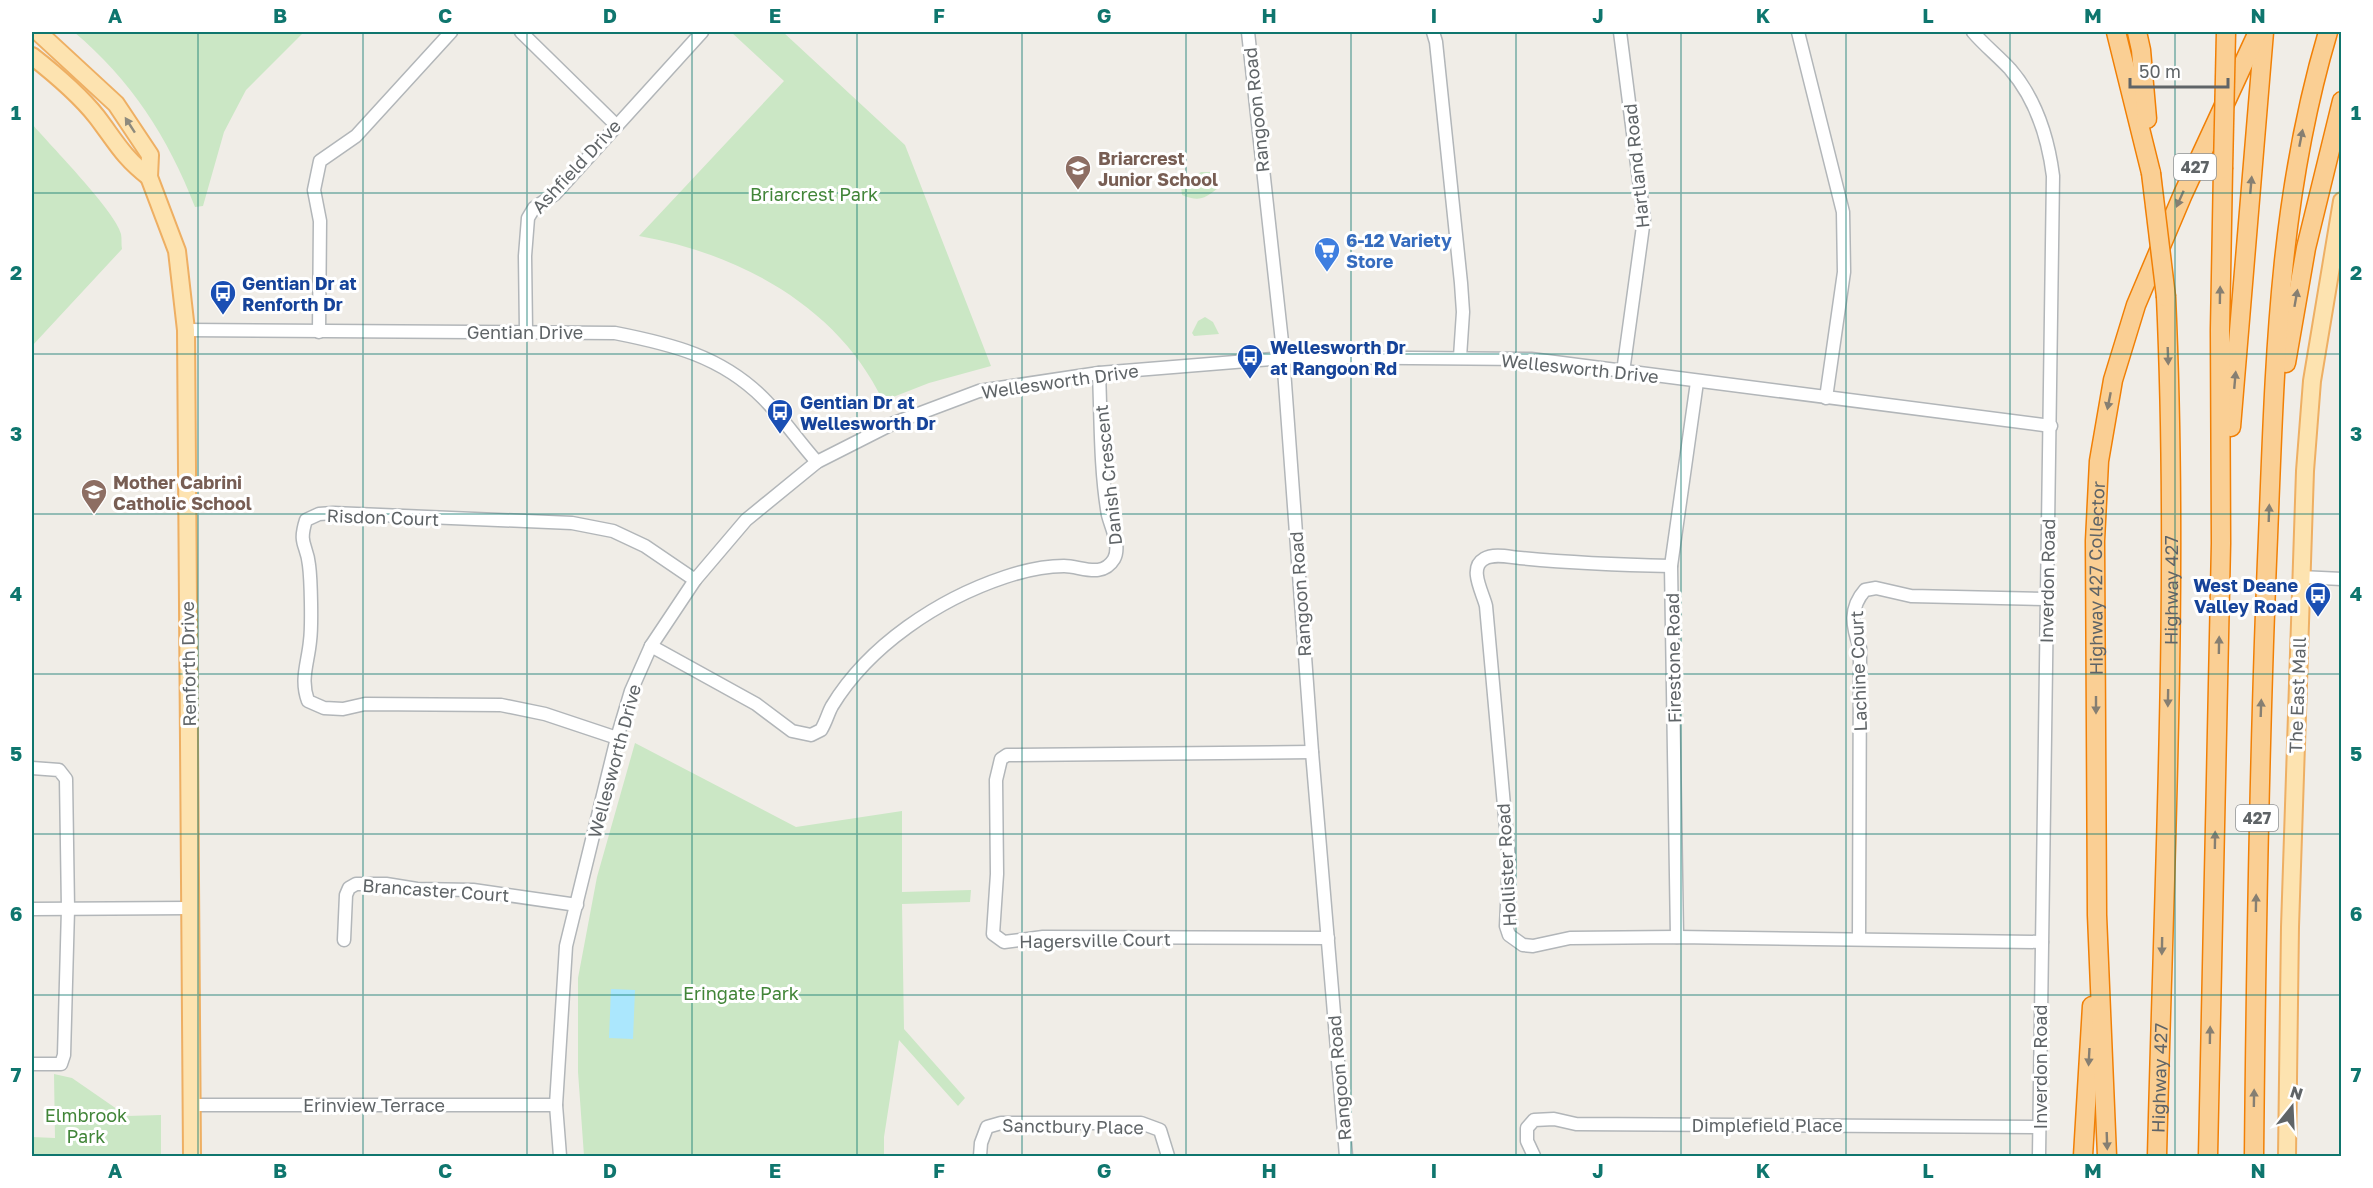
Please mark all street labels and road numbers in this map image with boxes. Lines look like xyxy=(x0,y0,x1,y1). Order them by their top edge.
street label: Rangoon Road xyxy=(1238,46,1274,174)
street label: Hartland Road xyxy=(1619,103,1653,229)
street label: Ashfield Drive xyxy=(527,115,625,217)
road number: 427 xyxy=(2174,154,2216,180)
street label: Gentian Drive xyxy=(467,321,583,343)
street label: Wellesworth Drive xyxy=(1500,349,1660,387)
street label: Wellesworth Drive xyxy=(980,359,1140,403)
street label: Danish Crescent xyxy=(1090,404,1126,546)
street label: Highway 427 Collector xyxy=(2084,481,2109,675)
street label: Risdon Court xyxy=(326,504,440,530)
street label: Inverdon Road xyxy=(2035,518,2059,644)
street label: Rangoon Road xyxy=(1285,531,1315,657)
street label: Highway 427 xyxy=(2159,535,2182,645)
street label: Firestone Road xyxy=(1661,593,1685,723)
street label: Renforth Drive xyxy=(176,601,200,727)
street label: Lachine Court xyxy=(1845,610,1871,732)
street label: The East Mall xyxy=(2284,636,2310,754)
street label: Wellesworth Drive xyxy=(583,682,645,840)
street label: Hollister Road xyxy=(1492,803,1520,927)
road number: 427 xyxy=(2236,805,2278,831)
street label: Brancaster Court xyxy=(362,874,510,906)
street label: Hagersville Court xyxy=(1019,928,1171,952)
street label: Inverdon Road xyxy=(2029,1005,2051,1129)
street label: Rangoon Road xyxy=(1323,1014,1355,1142)
street label: Highway 427 xyxy=(2147,1023,2172,1133)
street label: Erinview Terrace xyxy=(303,1094,445,1116)
street label: Sanctbury Place xyxy=(1002,1114,1144,1138)
street label: Dimplefield Place xyxy=(1691,1114,1843,1136)

